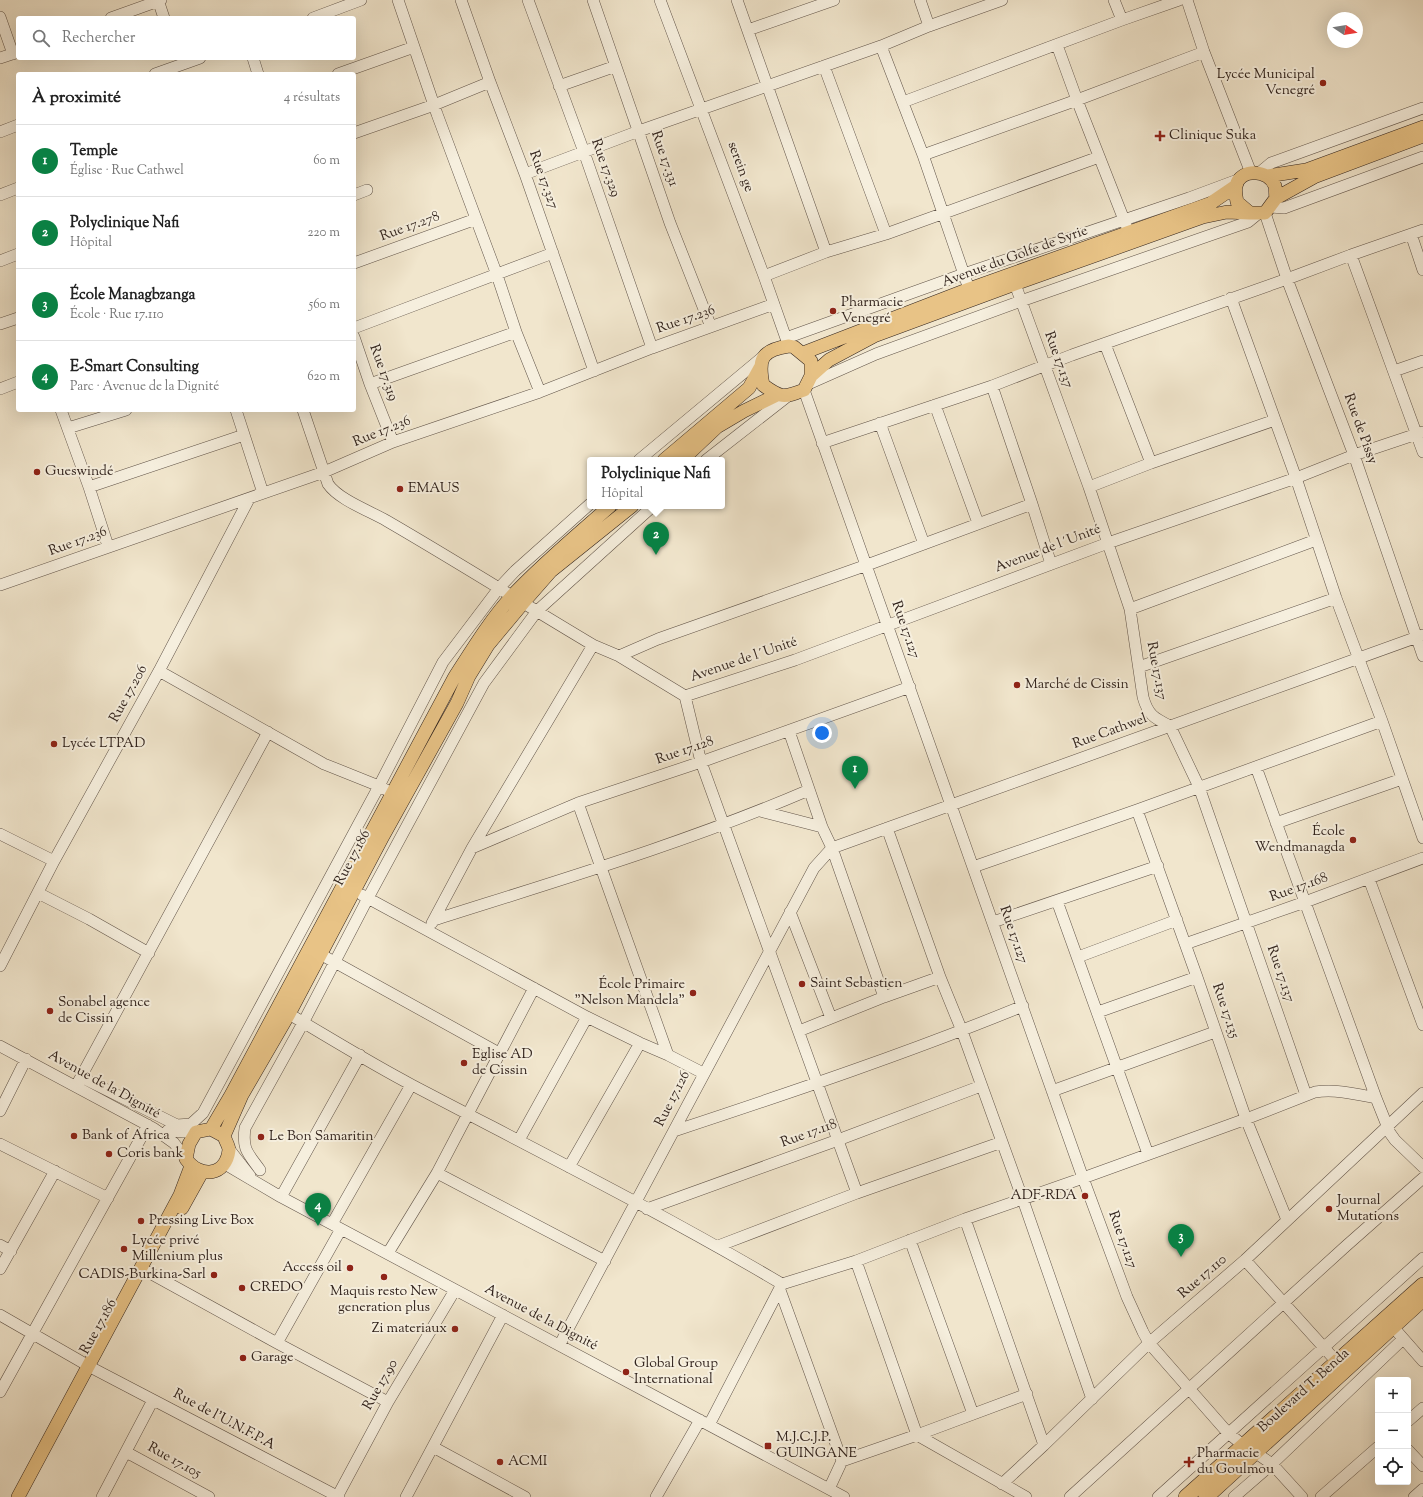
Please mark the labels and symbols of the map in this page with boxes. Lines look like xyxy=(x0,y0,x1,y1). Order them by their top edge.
north arrow xyxy=(1327,12,1363,48)
place label: Lycée Municipal Venegré xyxy=(1217,65,1315,101)
marker: Lycée Municipal Venegré xyxy=(1318,78,1328,88)
place label: Clinique Suka xyxy=(1169,126,1257,146)
street label: Rue 17.331 xyxy=(645,128,683,190)
marker: Clinique Suka xyxy=(1154,130,1166,142)
street label: Rue 17.329 xyxy=(585,136,625,200)
street label: serein ge xyxy=(722,139,758,195)
street label: Rue 17.327 xyxy=(523,148,563,212)
street label: Rue 17.278 xyxy=(377,207,443,247)
street label: Avenue du Golfe de Syrie xyxy=(939,221,1091,293)
place label: Pharmacie Venegré xyxy=(841,293,903,329)
street label: Rue 17.236 xyxy=(654,301,718,339)
marker: Pharmacie Venegré xyxy=(828,306,838,316)
street label: Rue 17.137 xyxy=(1038,329,1078,391)
street label: Rue 17.319 xyxy=(364,342,403,404)
street label: Rue de Pissy xyxy=(1338,391,1382,467)
street label: Rue 17.236 xyxy=(350,411,414,453)
place label: Gueswindé xyxy=(45,462,113,482)
marker: Gueswindé xyxy=(32,467,42,477)
place label: EMAUS xyxy=(408,479,460,499)
marker: EMAUS xyxy=(395,484,405,494)
street label: Avenue de l´Unité xyxy=(992,520,1104,578)
street label: Rue 17.236 xyxy=(46,522,110,562)
pin: 2 xyxy=(643,522,669,555)
street label: Rue 17.127 xyxy=(886,598,924,662)
street label: Avenue de l´Unité xyxy=(688,632,800,688)
street label: Rue 17.137 xyxy=(1141,640,1171,702)
street label: Rue 17.206 xyxy=(105,662,153,726)
place label: Marché de Cissin xyxy=(1025,675,1129,695)
marker: Marché de Cissin xyxy=(1012,680,1022,690)
street label: Rue Cathwel xyxy=(1070,709,1150,755)
your location xyxy=(812,723,832,743)
street label: Rue 17.128 xyxy=(653,732,717,770)
place label: Lycée LTPAD xyxy=(62,734,145,754)
marker: Lycée LTPAD xyxy=(49,739,59,749)
pin: 1 xyxy=(842,756,868,789)
place label: École Wendmanagda xyxy=(1255,822,1346,858)
street label: Rue 17.186 xyxy=(330,827,376,889)
marker: École Wendmanagda xyxy=(1348,835,1358,845)
street label: Rue 17.168 xyxy=(1267,868,1331,908)
street label: Rue 17.127 xyxy=(994,903,1032,967)
street label: Rue 17.137 xyxy=(1261,943,1299,1005)
place label: Saint Sebastien xyxy=(810,974,903,994)
place label: École Primaire "Nelson Mandela" xyxy=(575,975,685,1011)
marker: Saint Sebastien xyxy=(797,979,807,989)
street label: Rue 17.135 xyxy=(1206,981,1244,1041)
marker: École Primaire "Nelson Mandela" xyxy=(688,988,698,998)
place label: Sonabel agence de Cissin xyxy=(58,993,150,1029)
marker: Sonabel agence de Cissin xyxy=(45,1006,55,1016)
place label: Eglise AD de Cissin xyxy=(472,1045,533,1081)
street label: Avenue de la Dignité xyxy=(44,1046,164,1124)
marker: Eglise AD de Cissin xyxy=(459,1058,469,1068)
street label: Rue 17.126 xyxy=(650,1068,696,1130)
street label: Rue 17.118 xyxy=(778,1115,840,1153)
place label: Bank of Africa xyxy=(82,1126,170,1146)
place label: Le Bon Samaritin xyxy=(269,1127,374,1147)
marker: Bank of Africa xyxy=(69,1131,79,1141)
marker: Le Bon Samaritin xyxy=(256,1132,266,1142)
place label: Coris bank xyxy=(117,1144,184,1164)
marker: Coris bank xyxy=(104,1149,114,1159)
place label: ADF-RDA xyxy=(1010,1186,1078,1206)
marker: ADF-RDA xyxy=(1080,1191,1090,1201)
place label: Journal Mutations xyxy=(1336,1191,1399,1227)
pin: 4 xyxy=(305,1193,331,1226)
marker: Journal Mutations xyxy=(1324,1204,1334,1214)
street label: Rue 17.127 xyxy=(1102,1208,1142,1272)
place label: Pressing Live Box xyxy=(149,1211,255,1231)
marker: Pressing Live Box xyxy=(136,1216,146,1226)
pin: 3 xyxy=(1168,1224,1194,1257)
place label: Lycée privé Millenium plus xyxy=(132,1231,223,1267)
marker: Lycée privé Millenium plus xyxy=(119,1244,129,1254)
street label: Rue 17.110 xyxy=(1174,1250,1232,1304)
place label: Access oil xyxy=(283,1258,342,1278)
marker: Access oil xyxy=(345,1263,355,1273)
place label: CADIS-Burkina-Sarl xyxy=(79,1265,206,1285)
marker: CADIS-Burkina-Sarl xyxy=(209,1270,219,1280)
marker: Maquis resto New generation plus xyxy=(379,1272,389,1282)
place label: CREDO xyxy=(250,1278,303,1298)
street label: Avenue de la Dignité xyxy=(481,1280,601,1356)
place label: Maquis resto New generation plus xyxy=(330,1282,438,1318)
marker: CREDO xyxy=(237,1283,247,1293)
street label: Rue 17.186 xyxy=(76,1296,122,1358)
place label: Zi materiaux xyxy=(372,1319,447,1339)
marker: Zi materiaux xyxy=(450,1324,460,1334)
street label: Boulevard T. Benda xyxy=(1254,1344,1355,1438)
place label: Garage xyxy=(251,1348,294,1368)
marker: Garage xyxy=(238,1353,248,1363)
place label: Global Group International xyxy=(634,1354,718,1390)
street label: Rue 17.90 xyxy=(358,1356,404,1414)
marker: Global Group International xyxy=(621,1367,631,1377)
street label: Rue de l'U.N.F.P.A xyxy=(169,1385,279,1456)
place label: M.J.C.J.P. GUINGANE xyxy=(776,1428,858,1464)
street label: Rue 17.105 xyxy=(143,1438,205,1484)
marker: M.J.C.J.P. GUINGANE xyxy=(763,1441,773,1451)
place label: Pharmacie du Goulmou xyxy=(1197,1444,1274,1480)
place label: ACMI xyxy=(508,1452,548,1472)
marker: ACMI xyxy=(495,1457,505,1467)
marker: Pharmacie du Goulmou xyxy=(1184,1457,1194,1467)

